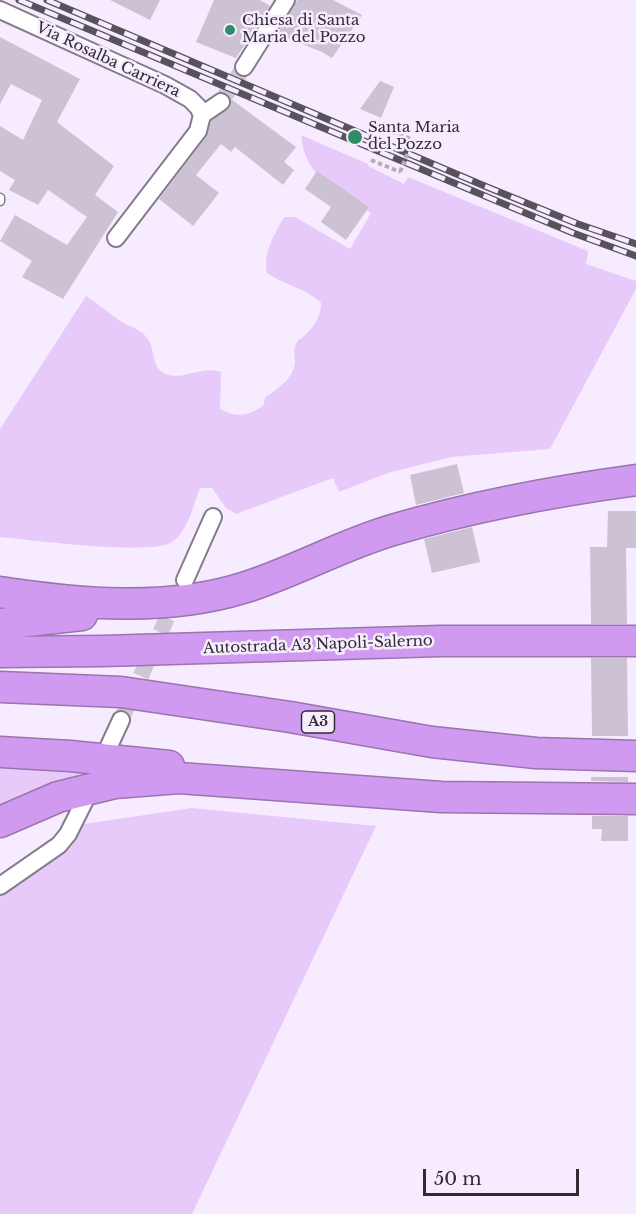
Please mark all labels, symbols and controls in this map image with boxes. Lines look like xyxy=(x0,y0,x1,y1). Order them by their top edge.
place label: Chiesa di Santa Maria del Pozzo xyxy=(242,12,366,47)
street label: Via Rosalba Carriera xyxy=(33,19,183,101)
marker: Chiesa di Santa Maria del Pozzo xyxy=(223,23,237,37)
place label: Santa Maria del Pozzo xyxy=(368,119,460,154)
marker: Santa Maria del Pozzo xyxy=(346,128,364,146)
street label: Autostrada A3 Napoli-Salerno xyxy=(203,632,433,658)
road number: A3 xyxy=(302,711,334,733)
scale bar xyxy=(426,1157,582,1195)
text: 50 m xyxy=(434,1168,482,1190)

